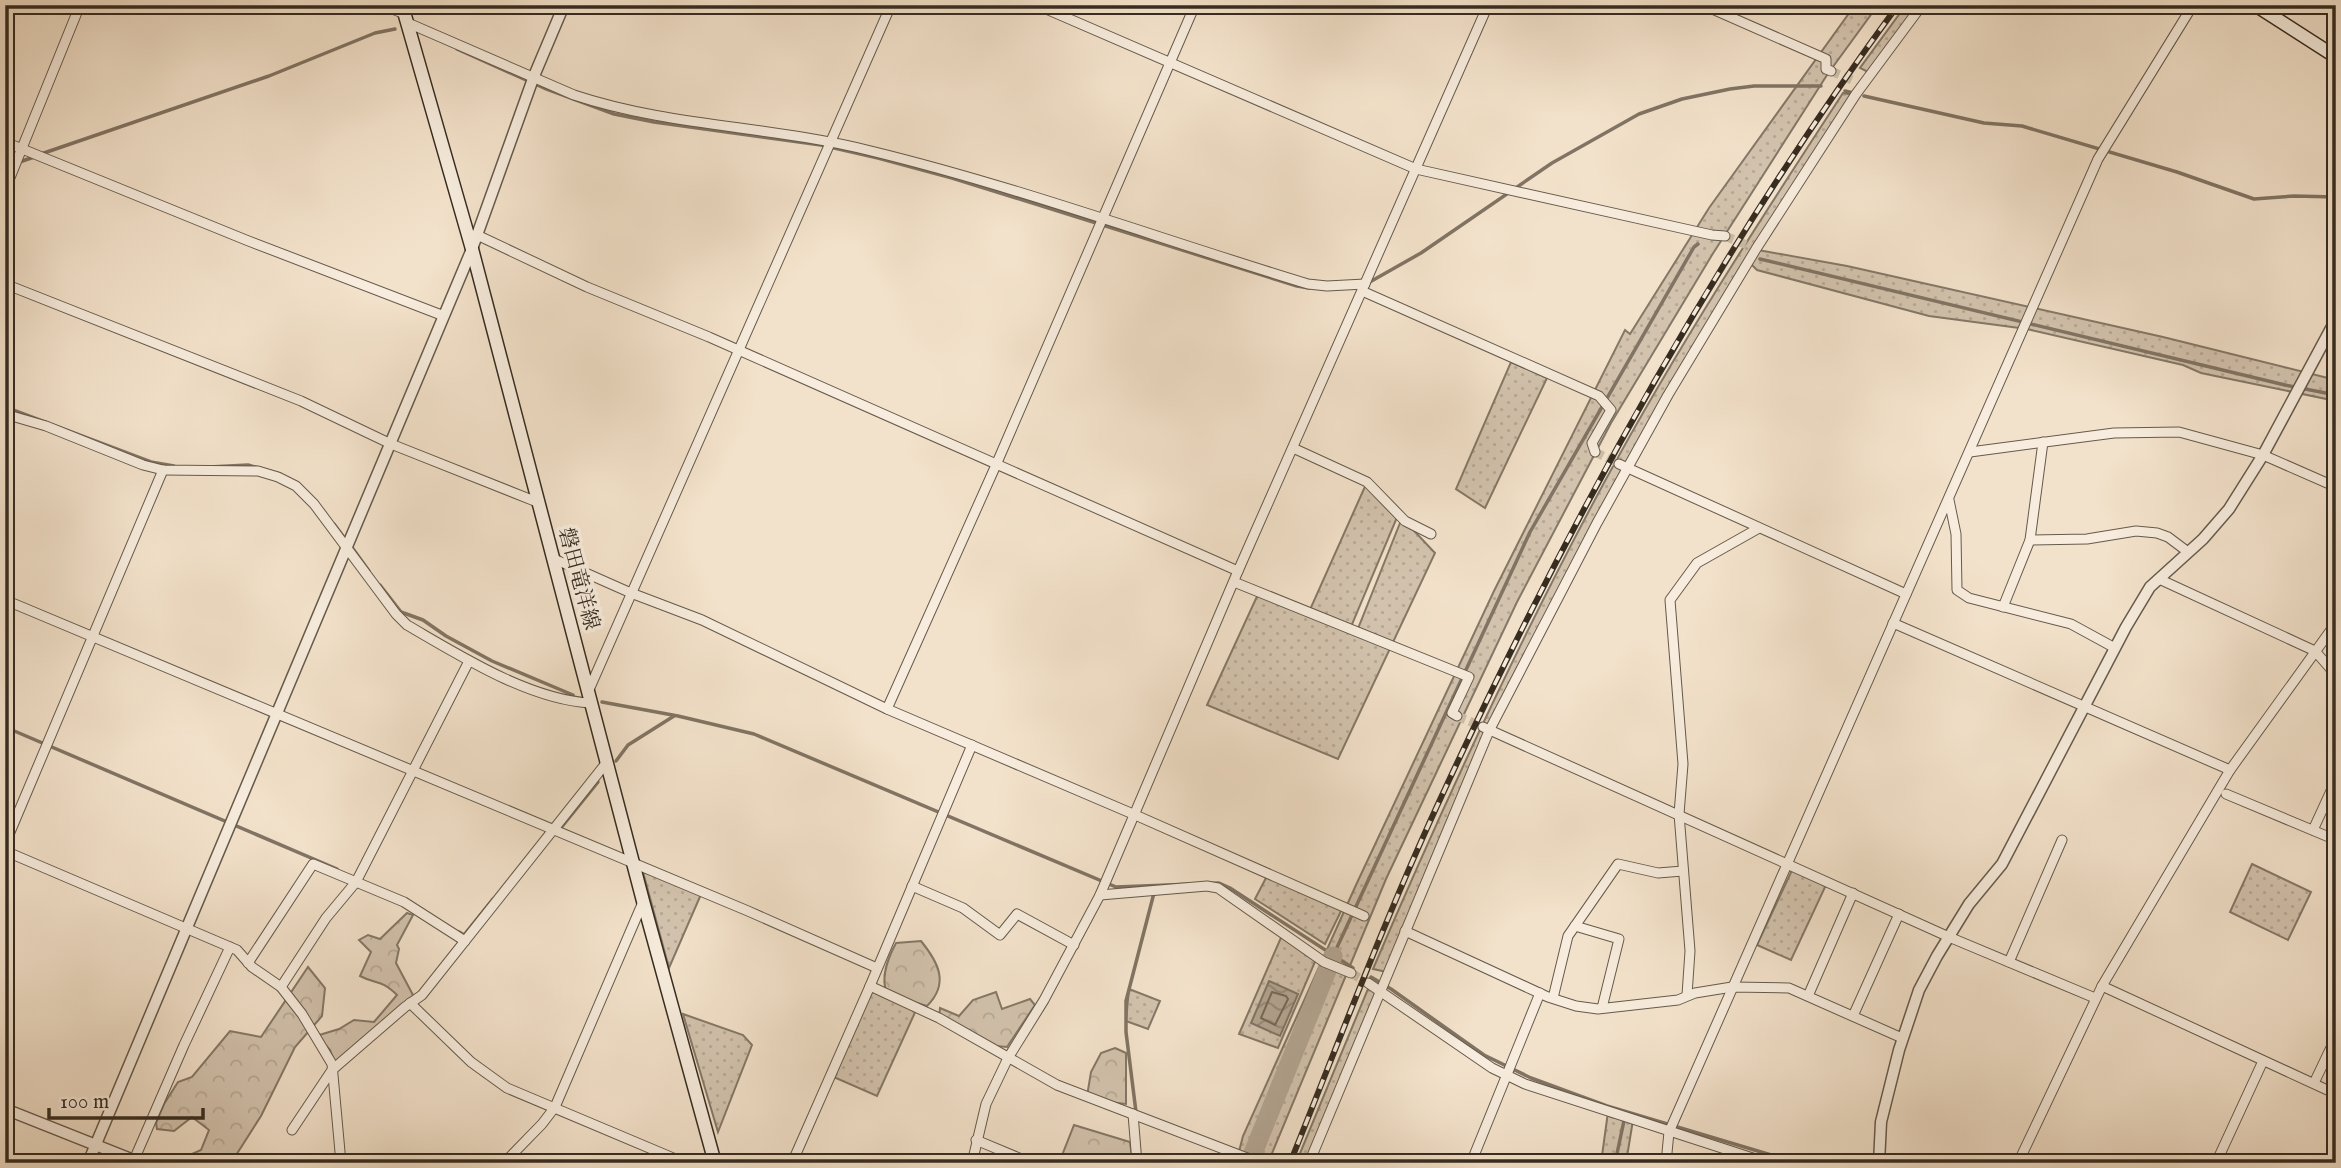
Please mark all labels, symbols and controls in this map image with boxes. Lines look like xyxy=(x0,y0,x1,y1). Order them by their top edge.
street label: 磐田竜洋線 xyxy=(551,525,605,633)
scale bar xyxy=(49,1077,203,1121)
text: 100 m xyxy=(60,1089,109,1116)

